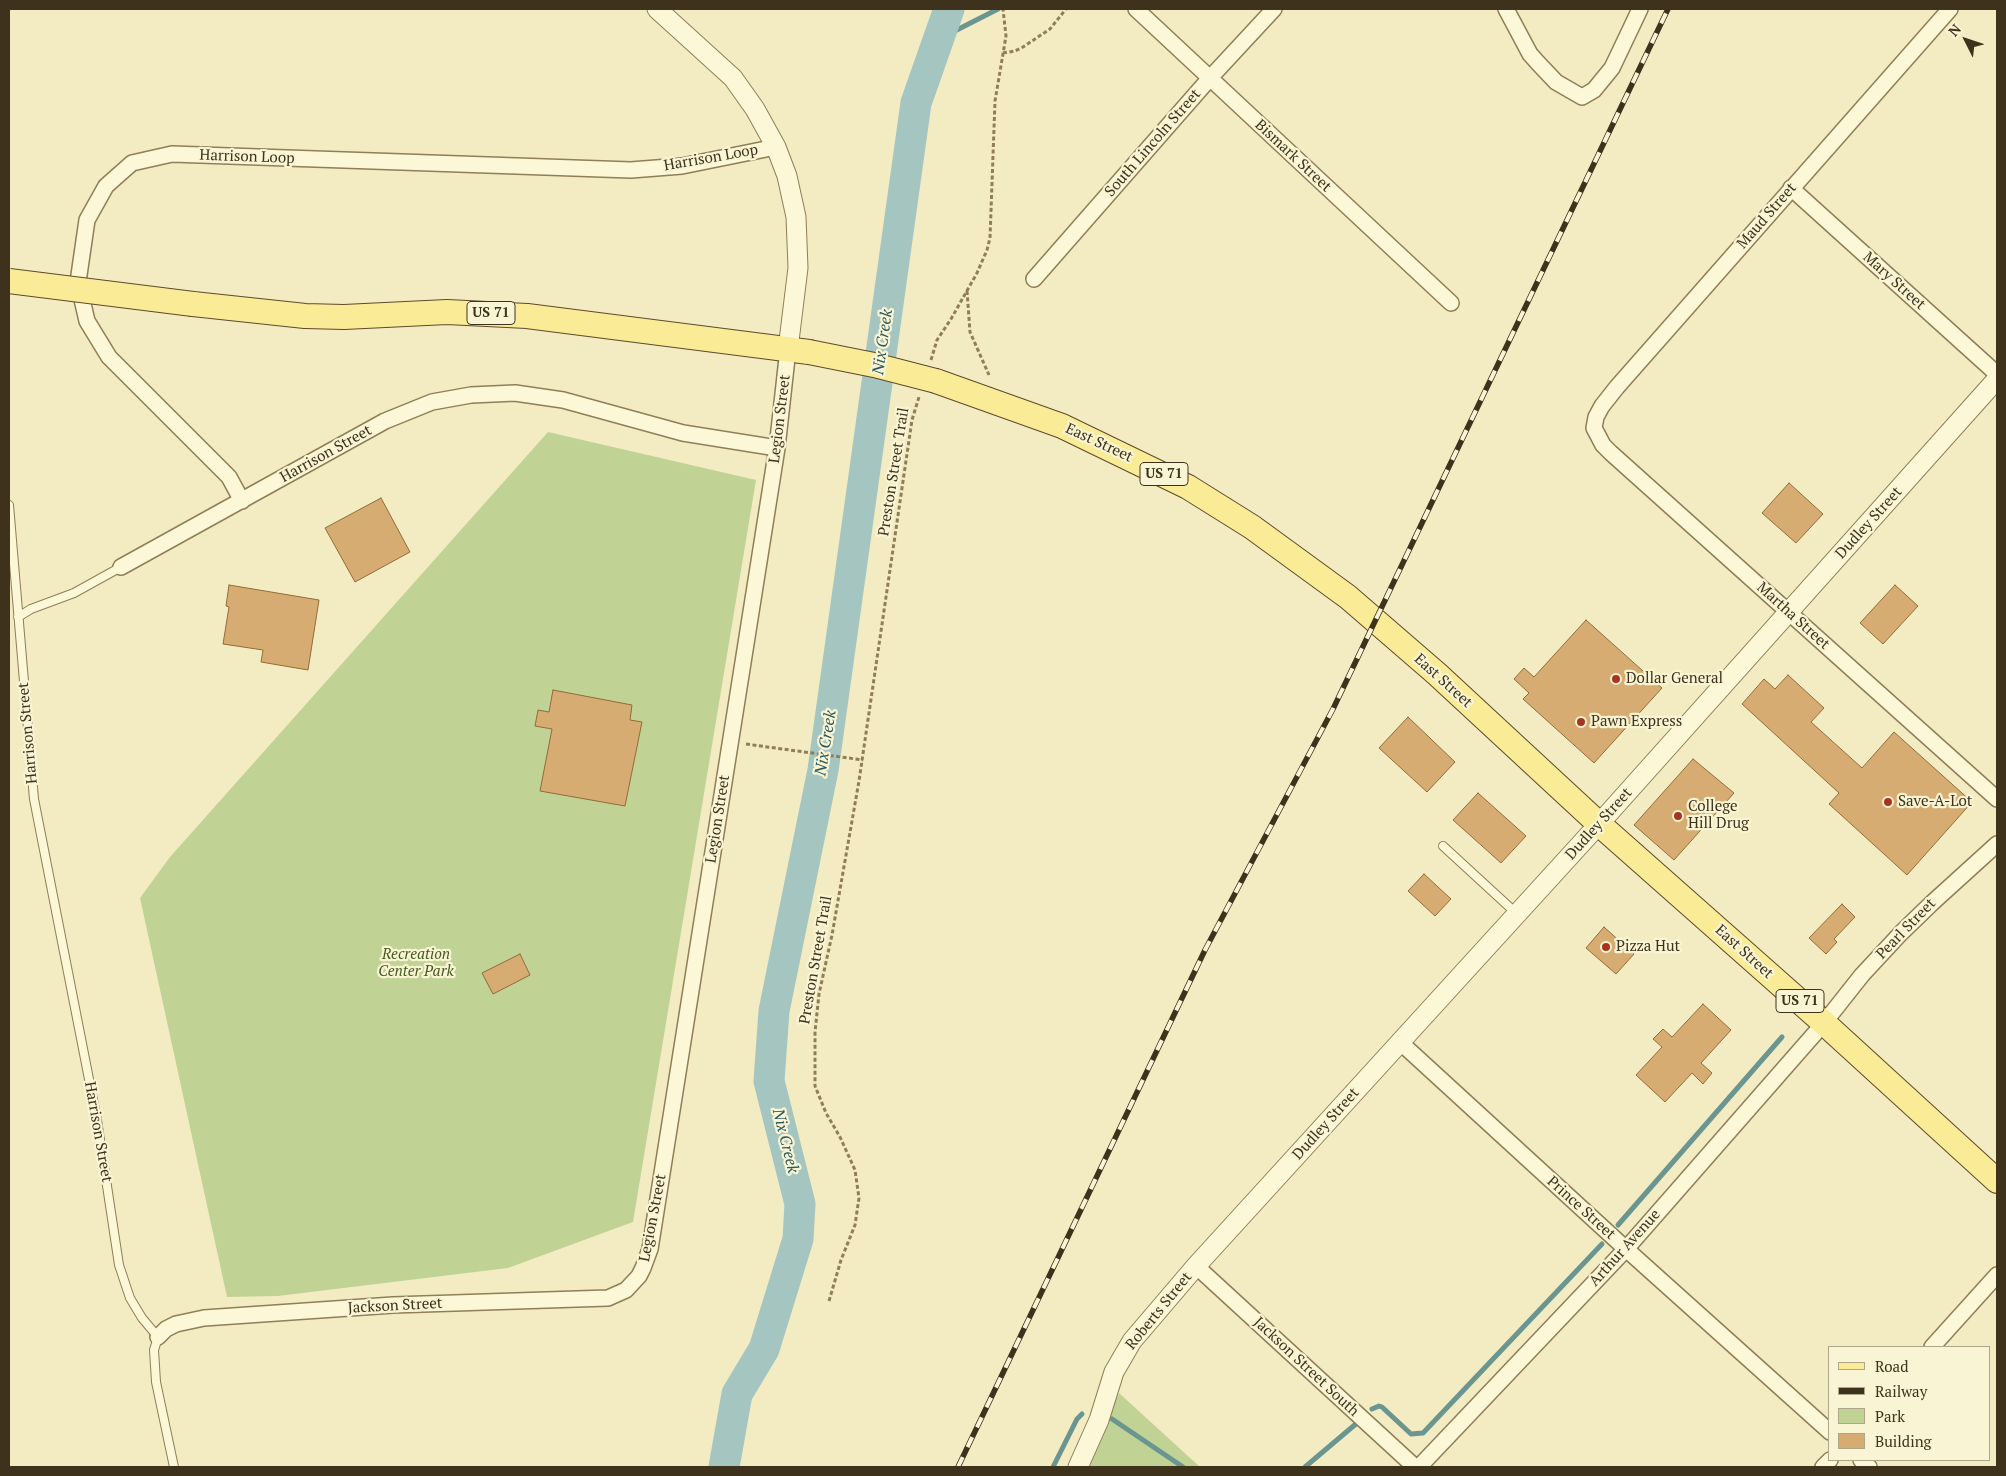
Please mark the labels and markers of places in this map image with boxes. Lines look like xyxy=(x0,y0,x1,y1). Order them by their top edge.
place label: Dollar General xyxy=(1626,670,1723,688)
marker: Dollar General xyxy=(1610,673,1622,685)
place label: Pawn Express xyxy=(1591,713,1682,731)
marker: Pawn Express xyxy=(1575,716,1587,728)
place label: Save-A-Lot xyxy=(1898,793,1972,811)
marker: Save-A-Lot xyxy=(1882,796,1894,808)
place label: College Hill Drug xyxy=(1688,798,1749,833)
marker: College Hill Drug xyxy=(1672,810,1684,822)
place label: Pizza Hut xyxy=(1616,938,1680,956)
marker: Pizza Hut xyxy=(1600,941,1612,953)

